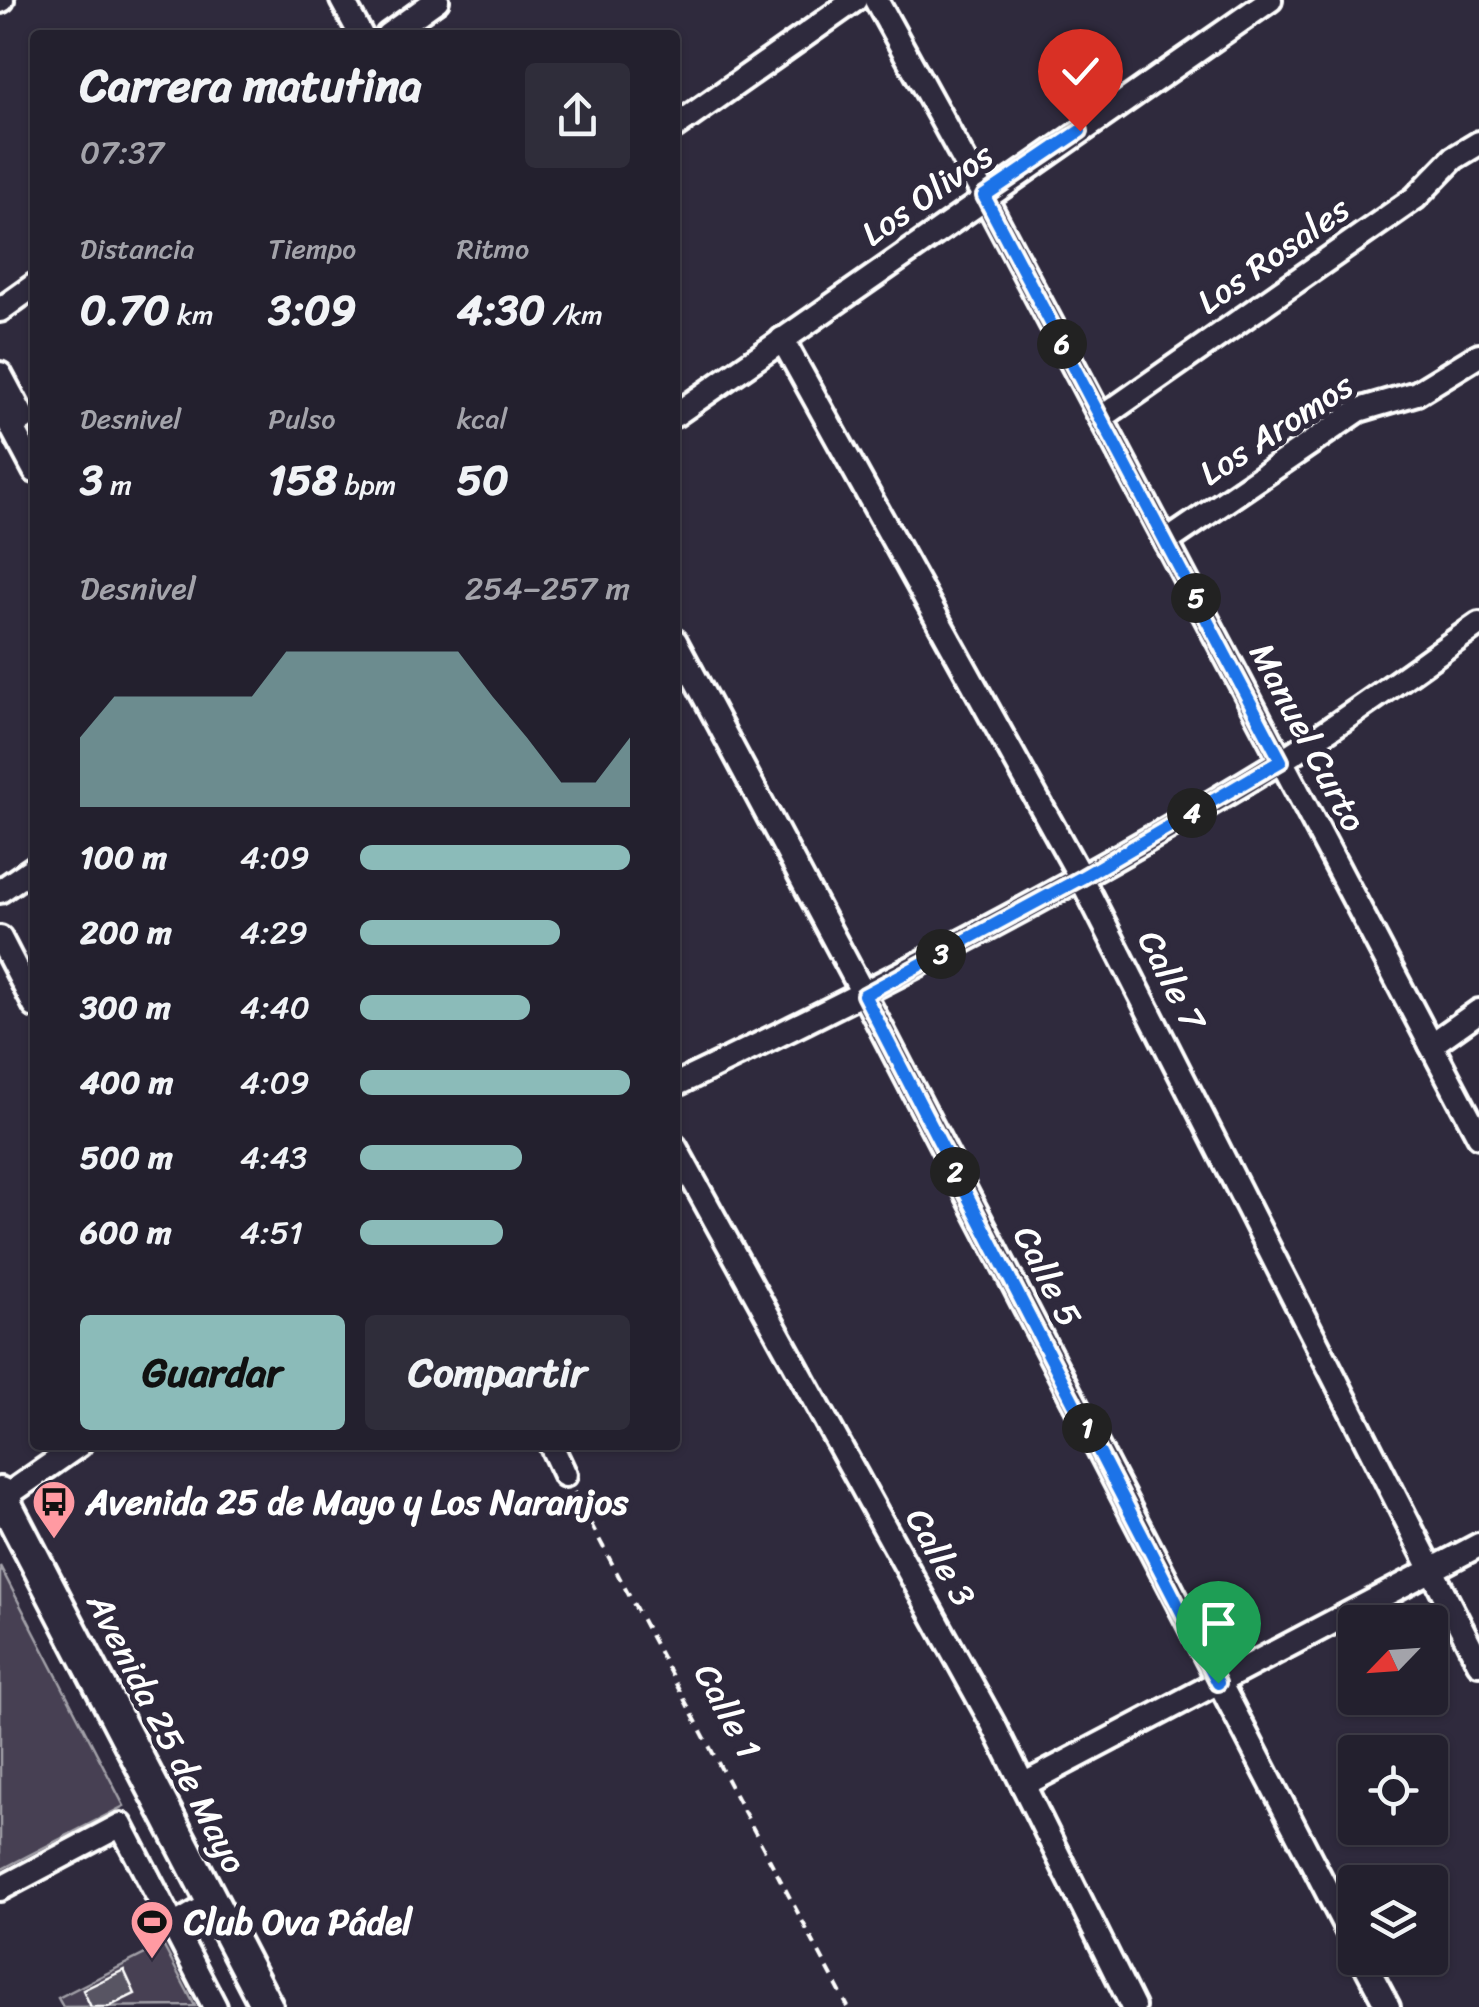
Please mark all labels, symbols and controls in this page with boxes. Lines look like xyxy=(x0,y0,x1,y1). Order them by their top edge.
pin xyxy=(1038,29,1123,132)
icon: check xyxy=(1053,44,1108,99)
text: Carrera matutina xyxy=(80,46,422,126)
button: share xyxy=(525,63,630,168)
text: 07:37 xyxy=(80,124,164,181)
street label: Los Olivos xyxy=(847,125,1007,263)
street label: Los Rosales xyxy=(1183,179,1364,331)
text: Distancia xyxy=(80,224,195,273)
text: Tiempo xyxy=(268,224,356,273)
text: Ritmo xyxy=(457,224,529,273)
text: 0.70 xyxy=(80,273,170,347)
text: 3:09 xyxy=(268,273,356,347)
text: 4:30 xyxy=(457,273,545,347)
text: km xyxy=(170,290,213,339)
text: /km xyxy=(545,290,603,339)
pin: 6 xyxy=(1037,319,1087,369)
text: 6 xyxy=(1054,319,1070,368)
street label: Los Aromos xyxy=(1186,355,1367,503)
text: Desnivel xyxy=(80,394,181,443)
text: Pulso xyxy=(268,394,335,443)
text: kcal xyxy=(457,394,508,443)
text: 3 xyxy=(80,443,103,517)
text: 158 xyxy=(268,443,337,517)
text: 50 xyxy=(457,443,509,517)
text: m xyxy=(103,460,132,509)
text: bpm xyxy=(337,460,396,509)
text: Desnivel xyxy=(80,560,196,617)
text: 254–257 m xyxy=(465,560,630,617)
pin: 5 xyxy=(1171,573,1221,623)
text: 5 xyxy=(1187,573,1205,622)
street label: Manuel Curto xyxy=(1232,631,1384,843)
pin: 4 xyxy=(1167,788,1217,838)
text: 4 xyxy=(1183,788,1201,837)
text: 100 m xyxy=(80,829,167,886)
text: 4:09 xyxy=(240,829,310,886)
text: 200 m xyxy=(80,904,172,961)
text: 4:29 xyxy=(240,904,308,961)
street label: Calle 7 xyxy=(1120,919,1225,1043)
pin: 3 xyxy=(916,929,966,979)
text: 3 xyxy=(933,929,949,978)
text: 300 m xyxy=(80,979,171,1036)
text: 4:40 xyxy=(240,979,310,1036)
text: 400 m xyxy=(80,1054,173,1111)
text: 4:09 xyxy=(240,1054,310,1111)
text: 500 m xyxy=(80,1129,173,1186)
text: 4:43 xyxy=(240,1129,307,1186)
pin: 2 xyxy=(930,1147,980,1197)
text: 2 xyxy=(947,1147,963,1196)
text: 600 m xyxy=(80,1204,172,1261)
text: 4:51 xyxy=(240,1204,303,1261)
street label: Calle 5 xyxy=(996,1214,1100,1338)
button: Guardar xyxy=(80,1315,345,1430)
button: Compartir xyxy=(365,1315,630,1430)
pin: 1 xyxy=(1062,1403,1112,1453)
text: 1 xyxy=(1081,1403,1093,1452)
place label: Avenida 25 de Mayo y Los Naranjos xyxy=(84,1471,629,1533)
bus stop icon: Avenida 25 de Mayo y Los Naranjos xyxy=(31,1479,77,1540)
street label: Calle 3 xyxy=(888,1496,994,1618)
street label: Avenida 25 de Mayo xyxy=(69,1581,265,1885)
pin xyxy=(1176,1581,1261,1684)
icon: arrive xyxy=(1191,1596,1246,1651)
north arrow xyxy=(1338,1605,1448,1715)
map controls xyxy=(1338,1605,1448,1975)
street label: Calle 1 xyxy=(677,1652,779,1770)
button: locate xyxy=(1338,1735,1448,1845)
button: layers xyxy=(1338,1865,1448,1975)
place label: Club Ova Pádel xyxy=(183,1891,414,1953)
sports icon: Club Ova Pádel xyxy=(129,1899,175,1960)

